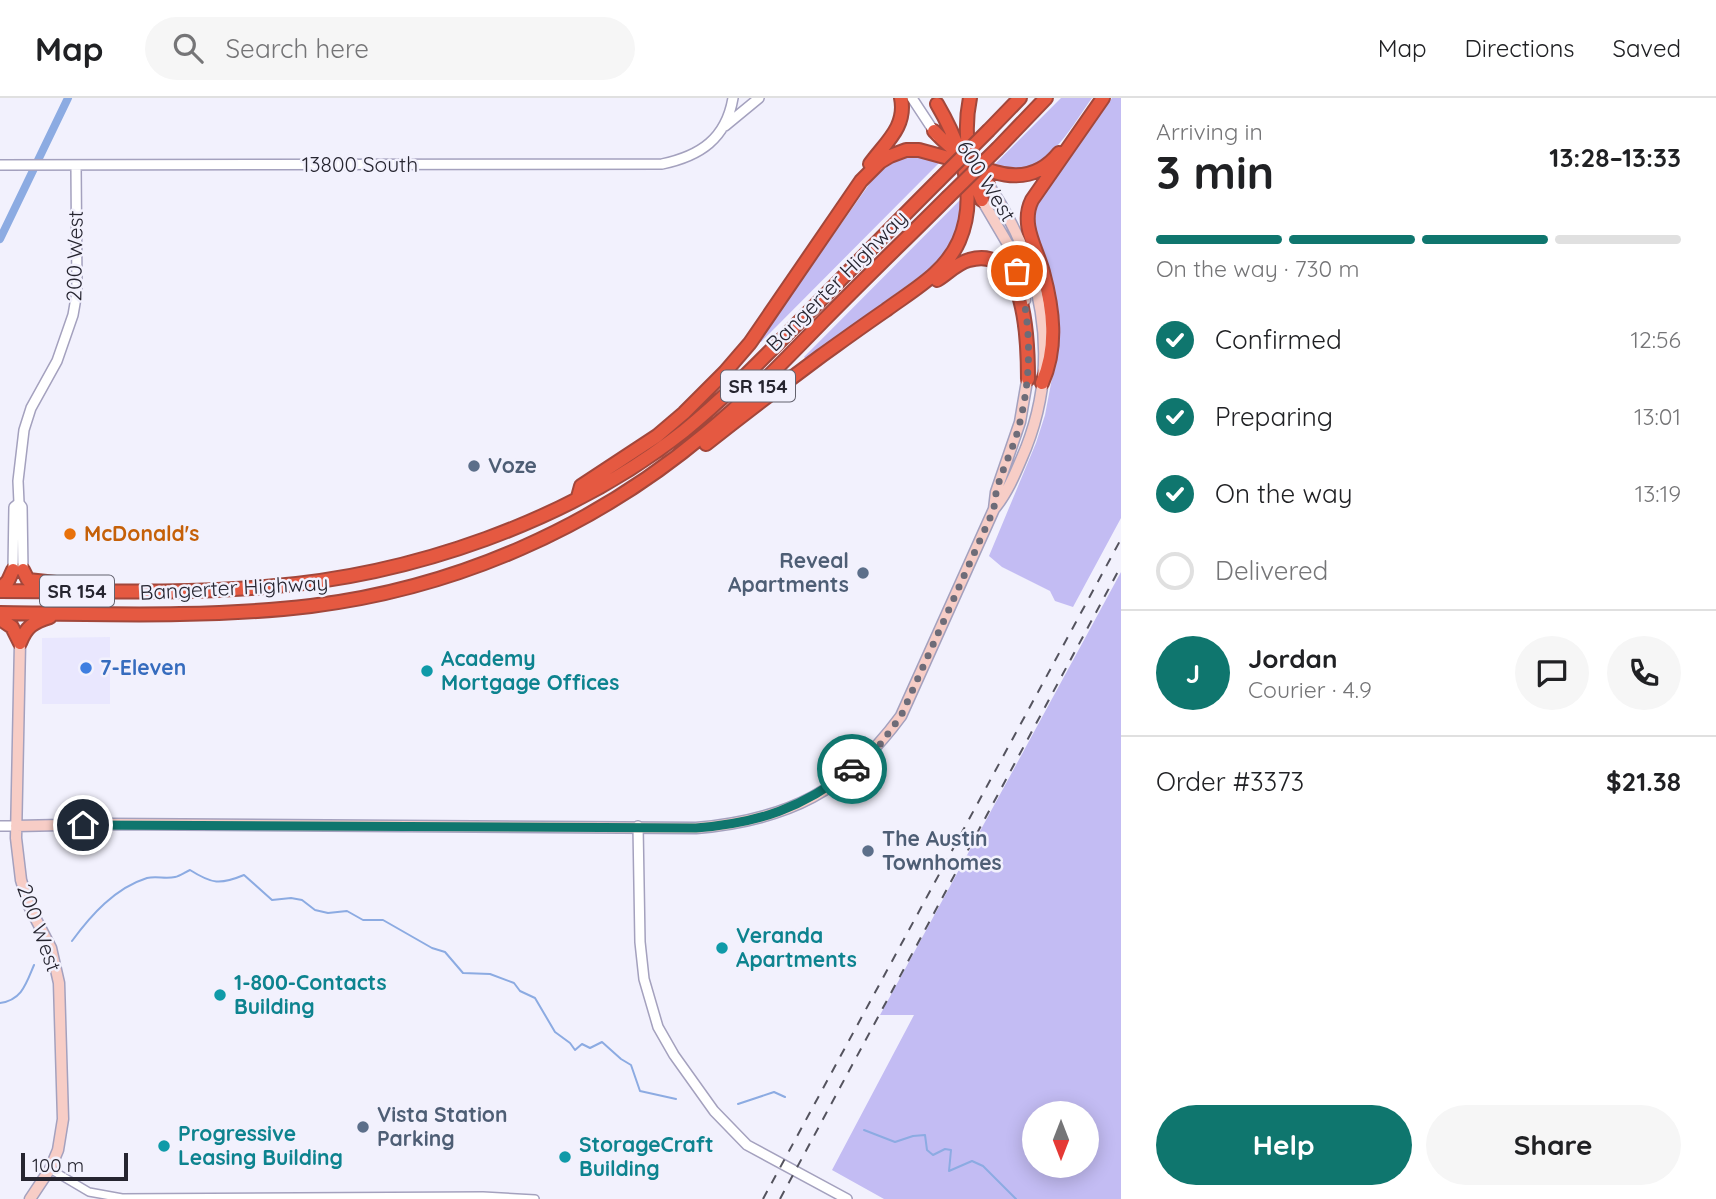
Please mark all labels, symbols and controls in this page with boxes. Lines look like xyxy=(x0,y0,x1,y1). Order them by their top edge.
search box xyxy=(145,17,635,80)
text: Map xyxy=(35,28,103,69)
icon: search xyxy=(169,29,207,67)
text: Search here xyxy=(225,32,369,65)
text: Map xyxy=(1378,33,1427,63)
text: Directions xyxy=(1465,33,1575,63)
text: Saved xyxy=(1613,33,1681,63)
text: Arriving in xyxy=(1156,117,1263,146)
street label: 600 West xyxy=(952,135,1022,226)
text: 13:28–13:33 xyxy=(1549,141,1681,174)
text: 3 min xyxy=(1156,143,1274,201)
street label: 13800 South xyxy=(302,151,418,177)
street label: Bangerter Highway xyxy=(760,204,912,356)
street label: 200 West xyxy=(60,210,88,302)
pin xyxy=(987,241,1047,301)
icon: bag xyxy=(998,252,1036,290)
text: On the way · 730 m xyxy=(1156,254,1360,283)
icon: check xyxy=(1156,321,1194,359)
text: Confirmed xyxy=(1215,323,1342,356)
text: 12:56 xyxy=(1631,325,1681,354)
road number: SR 154 xyxy=(721,370,795,402)
icon: check xyxy=(1156,398,1194,436)
text: Preparing xyxy=(1215,400,1333,433)
text: 13:01 xyxy=(1634,402,1681,431)
place label: Voze xyxy=(488,452,537,478)
marker: Voze xyxy=(466,458,482,474)
icon: check xyxy=(1156,475,1194,513)
text: On the way xyxy=(1215,477,1353,510)
text: 13:19 xyxy=(1635,479,1681,508)
place label: McDonald's xyxy=(84,520,199,546)
marker: McDonald's xyxy=(62,526,78,542)
place label: Reveal Apartments xyxy=(728,547,849,597)
text: Delivered xyxy=(1215,554,1328,587)
marker: Reveal Apartments xyxy=(855,565,871,581)
street label: Bangerter Highway xyxy=(139,569,329,605)
road number: SR 154 xyxy=(40,576,114,606)
button: chat xyxy=(1515,636,1589,710)
button: phone xyxy=(1607,636,1681,710)
text: Jordan xyxy=(1248,642,1337,675)
place label: Academy Mortgage Offices xyxy=(441,645,619,695)
place label: 7-Eleven xyxy=(100,654,186,680)
text: J xyxy=(1186,657,1200,690)
marker: 7-Eleven xyxy=(78,660,94,676)
marker: Academy Mortgage Offices xyxy=(419,663,435,679)
text: Courier · 4.9 xyxy=(1248,675,1372,704)
courier xyxy=(817,734,887,804)
icon: car xyxy=(833,750,871,788)
text: Order #3373 xyxy=(1156,765,1304,798)
text: $21.38 xyxy=(1606,765,1681,798)
pin xyxy=(53,795,113,855)
icon: home xyxy=(64,806,102,844)
place label: The Austin Townhomes xyxy=(882,825,1002,875)
marker: The Austin Townhomes xyxy=(860,843,876,859)
street label: 200 West xyxy=(12,880,68,975)
place label: Veranda Apartments xyxy=(736,922,857,972)
marker: Veranda Apartments xyxy=(714,940,730,956)
place label: 1-800-Contacts Building xyxy=(234,969,387,1019)
marker: 1-800-Contacts Building xyxy=(212,987,228,1003)
place label: Vista Station Parking xyxy=(377,1101,507,1151)
north arrow xyxy=(1022,1101,1099,1178)
map controls xyxy=(1022,1101,1099,1178)
button: Help xyxy=(1156,1105,1412,1185)
button: Share xyxy=(1426,1105,1681,1185)
marker: Vista Station Parking xyxy=(355,1119,371,1135)
place label: Progressive Leasing Building xyxy=(178,1120,343,1170)
place label: StorageCraft Building xyxy=(579,1131,714,1181)
marker: Progressive Leasing Building xyxy=(156,1138,172,1154)
marker: StorageCraft Building xyxy=(557,1149,573,1165)
scale bar xyxy=(21,1150,128,1182)
text: 100 m xyxy=(32,1153,84,1177)

